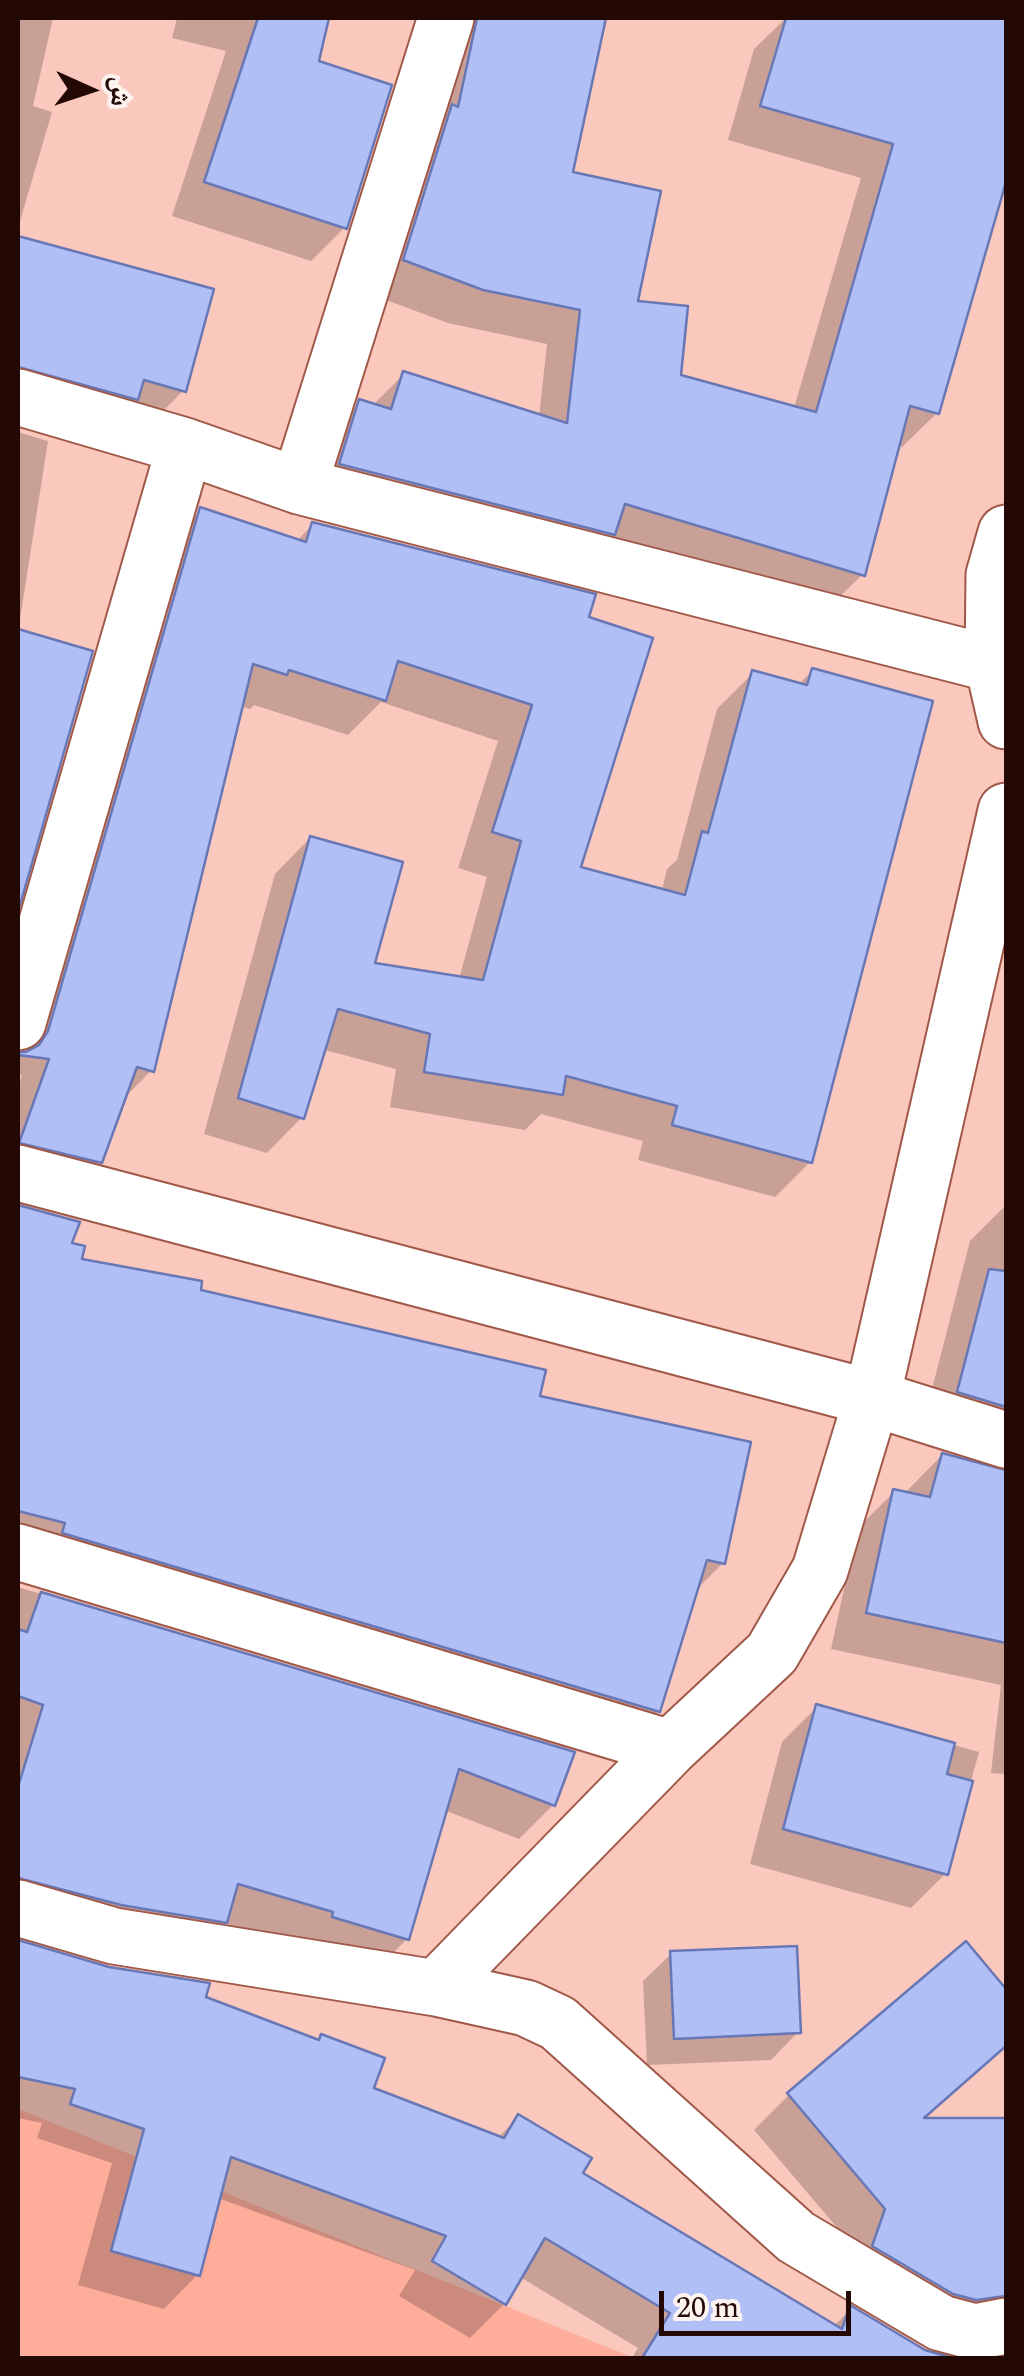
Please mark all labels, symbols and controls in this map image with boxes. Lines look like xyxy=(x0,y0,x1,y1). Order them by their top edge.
north arrow xyxy=(40,40,140,140)
text: ش xyxy=(98,76,143,108)
scale bar xyxy=(664,2271,856,2333)
text: 20 m xyxy=(676,2285,739,2331)

